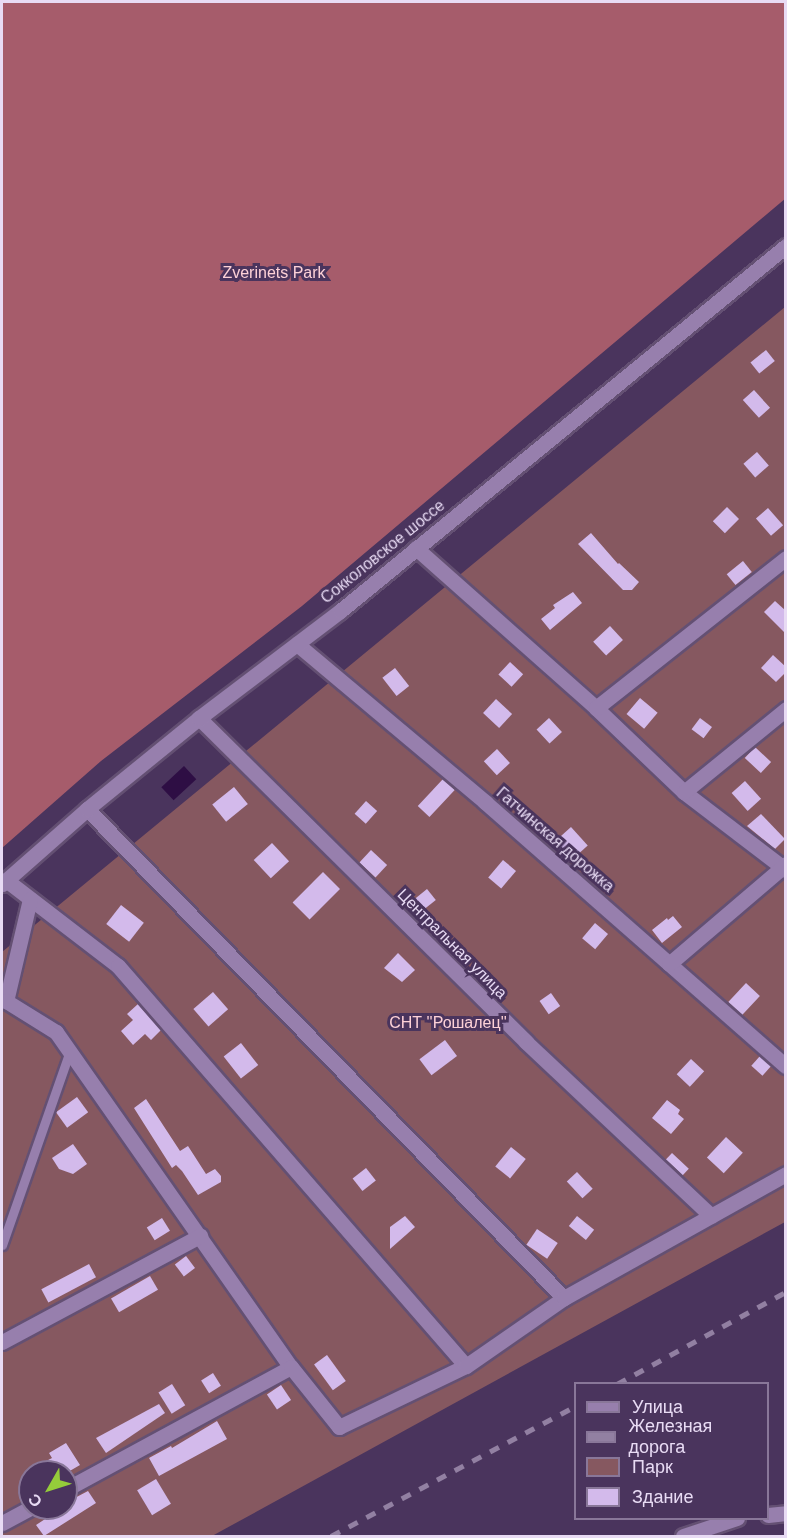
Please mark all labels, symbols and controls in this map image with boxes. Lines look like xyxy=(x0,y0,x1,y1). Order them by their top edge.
park label: Zverinets Park xyxy=(222,263,326,283)
street label: Сокколовское шоссе xyxy=(317,496,449,608)
street label: Гатчинская дорожка xyxy=(492,784,618,896)
street label: Центральная улица xyxy=(393,885,511,1003)
park label: СНТ ''Рошалец'' xyxy=(389,1013,507,1033)
legend xyxy=(574,1382,769,1520)
text: Улица xyxy=(632,1397,683,1417)
text: Железная дорога xyxy=(628,1416,712,1457)
text: Парк xyxy=(632,1457,673,1477)
north arrow xyxy=(18,1460,78,1520)
text: Здание xyxy=(632,1487,693,1507)
text: С xyxy=(25,1491,45,1510)

